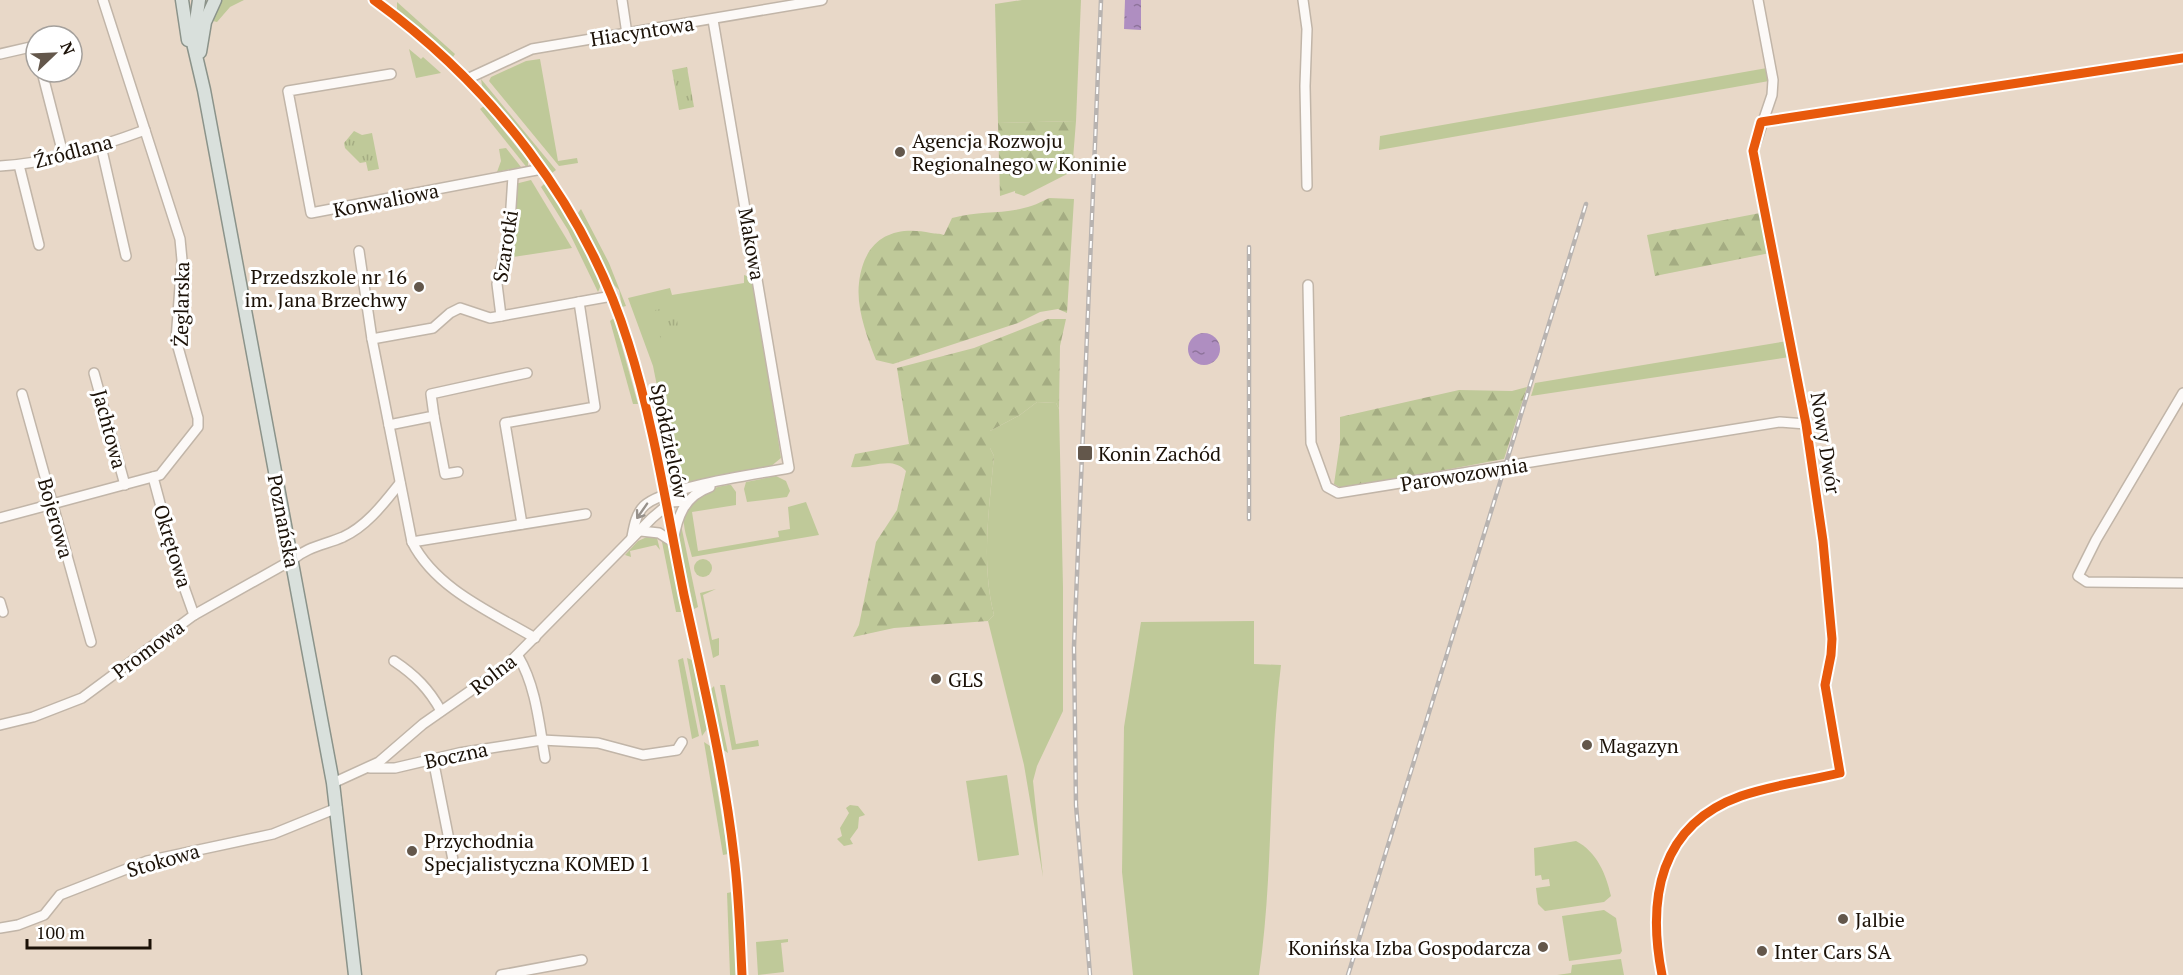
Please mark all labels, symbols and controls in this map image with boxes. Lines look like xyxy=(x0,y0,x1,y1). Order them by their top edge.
street label: Hiacyntowa xyxy=(588,9,696,53)
north arrow xyxy=(24,24,84,84)
text: N xyxy=(55,38,80,58)
place label: Agencja Rozwoju Regionalnego w Koninie xyxy=(912,127,1127,177)
street label: Źródlana xyxy=(31,128,115,174)
marker: Agencja Rozwoju Regionalnego w Koninie xyxy=(893,145,907,159)
street label: Konwaliowa xyxy=(331,177,441,223)
street label: Makowa xyxy=(732,206,772,282)
street label: Szarotki xyxy=(486,208,524,284)
street label: Żeglarska xyxy=(167,261,195,347)
place label: Przedszkole nr 16 im. Jana Brzechwy xyxy=(244,263,408,313)
marker: Przedszkole nr 16 im. Jana Brzechwy xyxy=(412,280,426,294)
street label: Spółdzielców xyxy=(645,381,695,501)
street label: Jachtowa xyxy=(86,386,134,472)
street label: Nowy Dwór xyxy=(1805,390,1847,496)
place label: Konin Zachód xyxy=(1098,440,1221,467)
marker: Konin Zachód xyxy=(1076,444,1094,462)
street label: Parowozownia xyxy=(1398,451,1530,497)
street label: Poznańska xyxy=(262,472,306,570)
street label: Bojerowa xyxy=(32,475,80,561)
street label: Okrętowa xyxy=(148,501,198,591)
one-way arrow xyxy=(636,503,648,519)
street label: Promowa xyxy=(107,613,189,685)
street label: Rolna xyxy=(464,648,522,700)
place label: GLS xyxy=(948,666,983,693)
marker: GLS xyxy=(929,672,943,686)
place label: Magazyn xyxy=(1599,732,1679,759)
street label: Boczna xyxy=(422,735,490,775)
marker: Magazyn xyxy=(1580,738,1594,752)
place label: Przychodnia Specjalistyczna KOMED 1 xyxy=(424,827,650,877)
street label: Stokowa xyxy=(123,837,203,883)
marker: Przychodnia Specjalistyczna KOMED 1 xyxy=(405,844,419,858)
place label: Jalbie xyxy=(1855,906,1905,933)
scale bar xyxy=(27,912,150,950)
marker: Jalbie xyxy=(1836,912,1850,926)
text: 100 m xyxy=(36,920,85,944)
place label: Konińska Izba Gospodarcza xyxy=(1288,934,1531,961)
place label: Inter Cars SA xyxy=(1774,938,1892,965)
marker: Konińska Izba Gospodarcza xyxy=(1536,940,1550,954)
marker: Inter Cars SA xyxy=(1755,944,1769,958)

